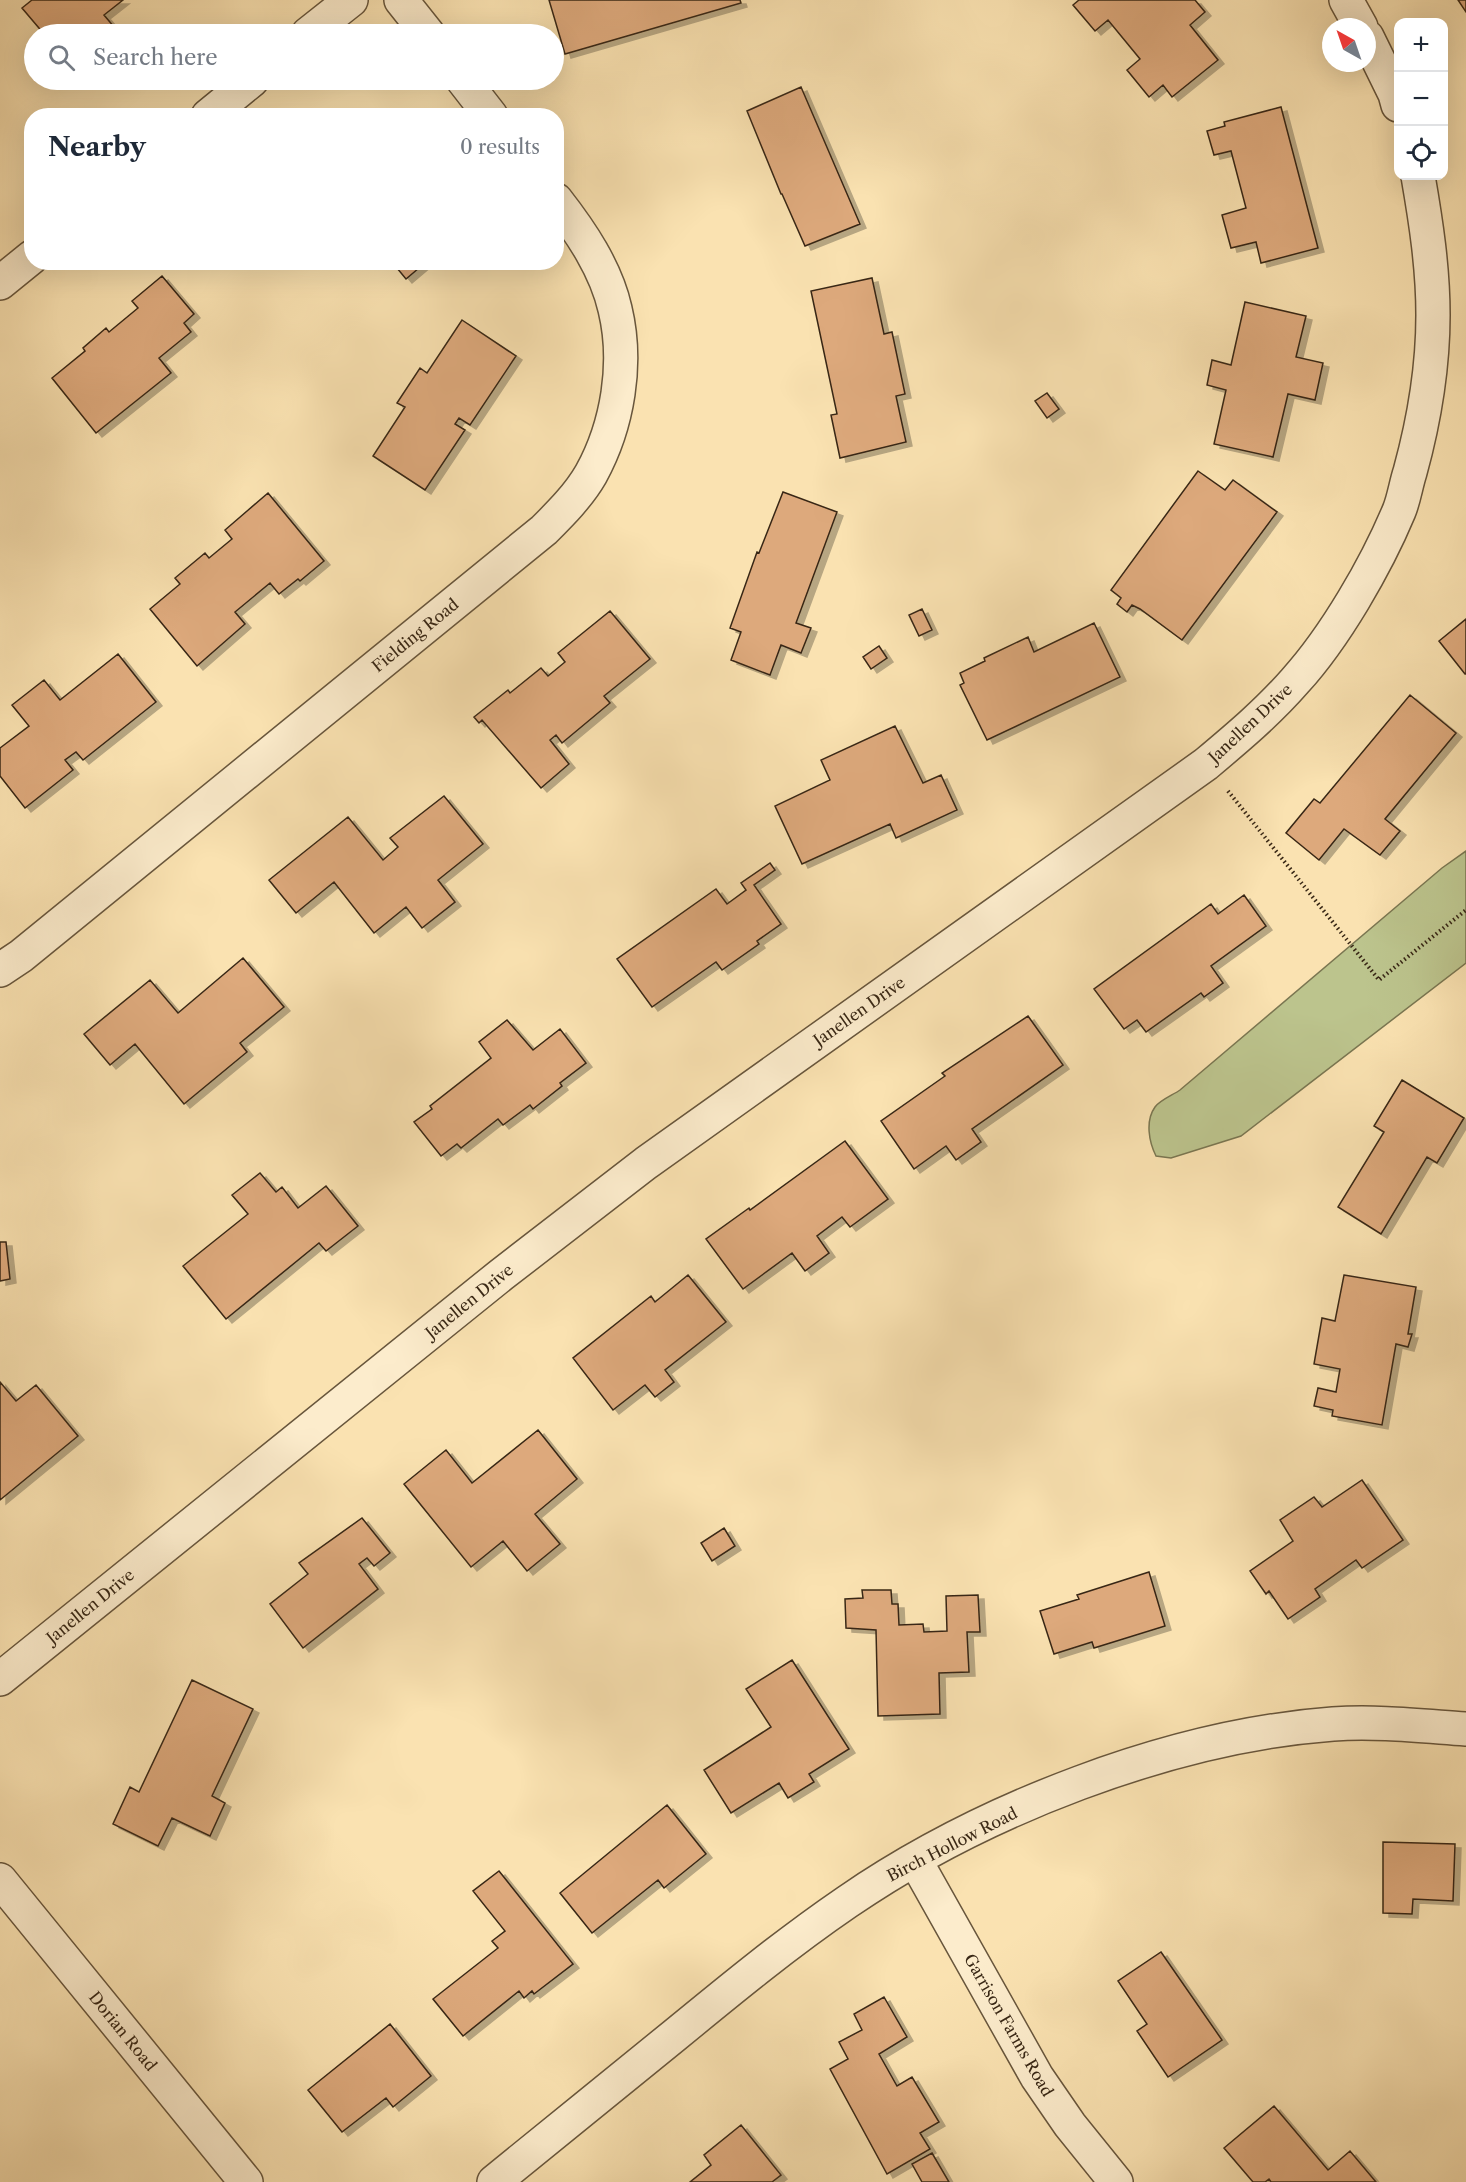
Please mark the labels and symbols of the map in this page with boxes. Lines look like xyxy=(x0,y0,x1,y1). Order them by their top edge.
north arrow xyxy=(1322,18,1376,72)
street label: Fielding Road xyxy=(368,594,463,676)
street label: Janellen Drive xyxy=(1202,679,1296,769)
street label: Janellen Drive xyxy=(807,972,909,1052)
street label: Janellen Drive xyxy=(419,1259,517,1344)
street label: Janellen Drive xyxy=(40,1564,138,1649)
street label: Birch Hollow Road xyxy=(883,1802,1021,1886)
street label: Garrison Farms Road xyxy=(960,1950,1058,2100)
street label: Dorian Road xyxy=(85,1987,161,2075)

